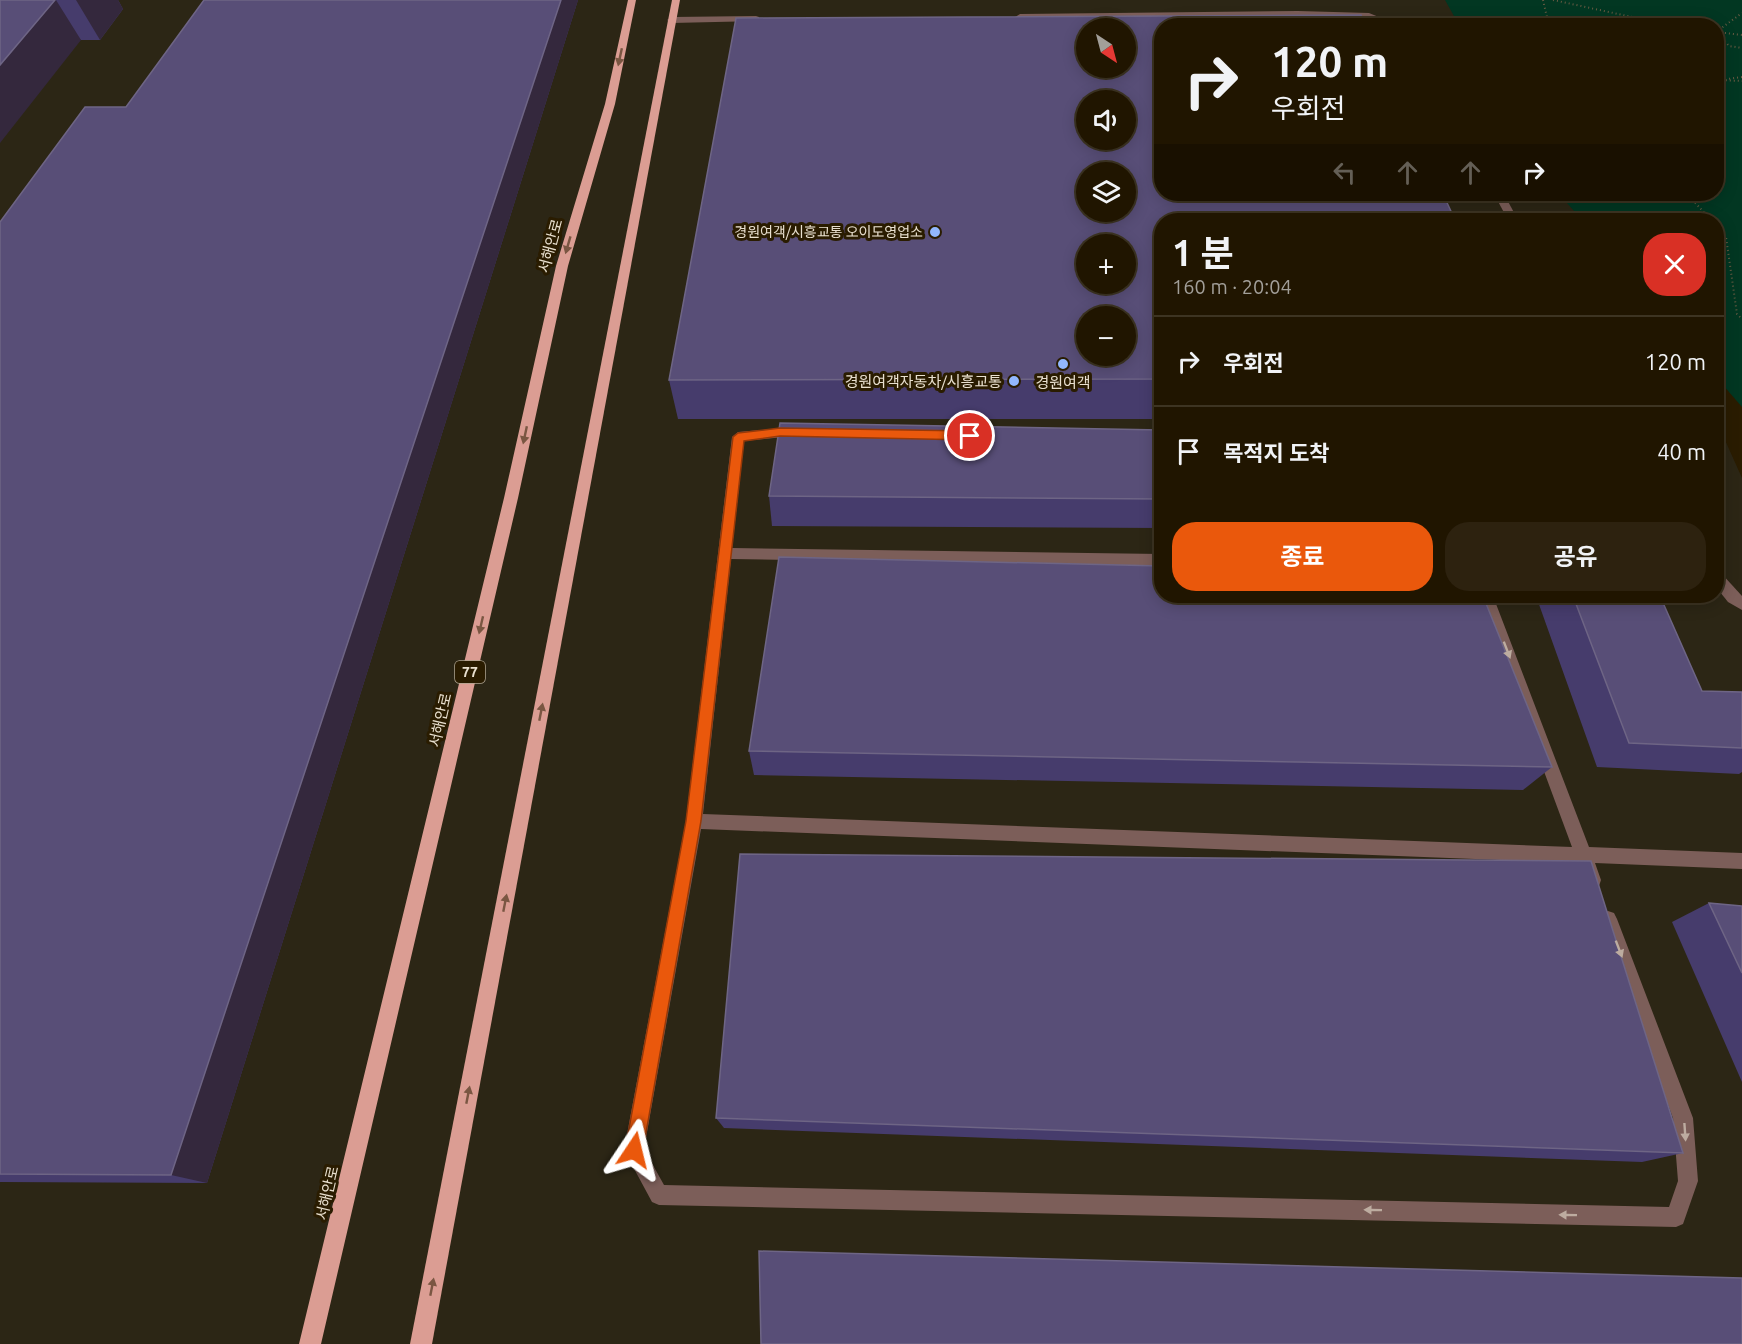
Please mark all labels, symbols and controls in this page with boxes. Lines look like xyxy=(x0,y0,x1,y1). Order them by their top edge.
north arrow xyxy=(1076,18,1136,78)
map controls xyxy=(1076,18,1136,366)
text: 120 m xyxy=(1271,38,1388,85)
icon: right xyxy=(1172,42,1250,120)
one-way arrow xyxy=(614,48,624,66)
button: sound xyxy=(1076,90,1136,150)
text: 우회전 xyxy=(1271,93,1346,123)
icon: left xyxy=(1328,156,1361,189)
icon: ahead xyxy=(1391,156,1424,189)
icon: ahead xyxy=(1454,156,1487,189)
icon: right xyxy=(1517,156,1550,189)
button: layers xyxy=(1076,162,1136,222)
street label: 서해안로 xyxy=(535,217,565,275)
place label: 경원여객/시흥교통 오이도영업소 xyxy=(734,224,923,240)
marker: 경원여객/시흥교통 오이도영업소 xyxy=(928,225,942,239)
text: 1 분 xyxy=(1172,232,1234,273)
button: close xyxy=(1643,233,1706,296)
button: + xyxy=(1076,234,1136,294)
one-way arrow xyxy=(563,236,572,254)
text: 160 m · 20:04 xyxy=(1172,275,1292,298)
button: − xyxy=(1076,306,1136,366)
icon: right xyxy=(1172,345,1205,378)
text: 120 m xyxy=(1645,349,1706,374)
text: 우회전 xyxy=(1223,350,1284,375)
marker: 경원여객 xyxy=(1056,357,1070,371)
place label: 경원여객자동차/시흥교통 xyxy=(845,373,1002,390)
marker: 경원여객자동차/시흥교통 xyxy=(1007,374,1021,388)
place label: 경원여객 xyxy=(1035,374,1091,391)
pin xyxy=(944,410,995,461)
icon: arrive xyxy=(953,419,986,452)
one-way arrow xyxy=(520,426,529,445)
icon: arrive xyxy=(1172,435,1205,468)
text: 40 m xyxy=(1657,439,1706,464)
text: 목적지 도착 xyxy=(1223,440,1329,465)
button: 종료 xyxy=(1172,522,1433,591)
button: 공유 xyxy=(1445,522,1706,591)
one-way arrow xyxy=(476,616,485,635)
one-way arrow xyxy=(1503,641,1512,659)
road number: 77 xyxy=(455,661,485,683)
street label: 서해안로 xyxy=(426,691,454,749)
one-way arrow xyxy=(537,702,546,721)
one-way arrow xyxy=(501,894,510,913)
one-way arrow xyxy=(1615,940,1625,958)
one-way arrow xyxy=(464,1085,473,1104)
position arrow xyxy=(602,1118,666,1182)
one-way arrow xyxy=(1680,1123,1689,1142)
street label: 서해안로 xyxy=(313,1164,341,1222)
one-way arrow xyxy=(1364,1205,1383,1215)
one-way arrow xyxy=(1559,1210,1578,1219)
one-way arrow xyxy=(428,1277,437,1296)

